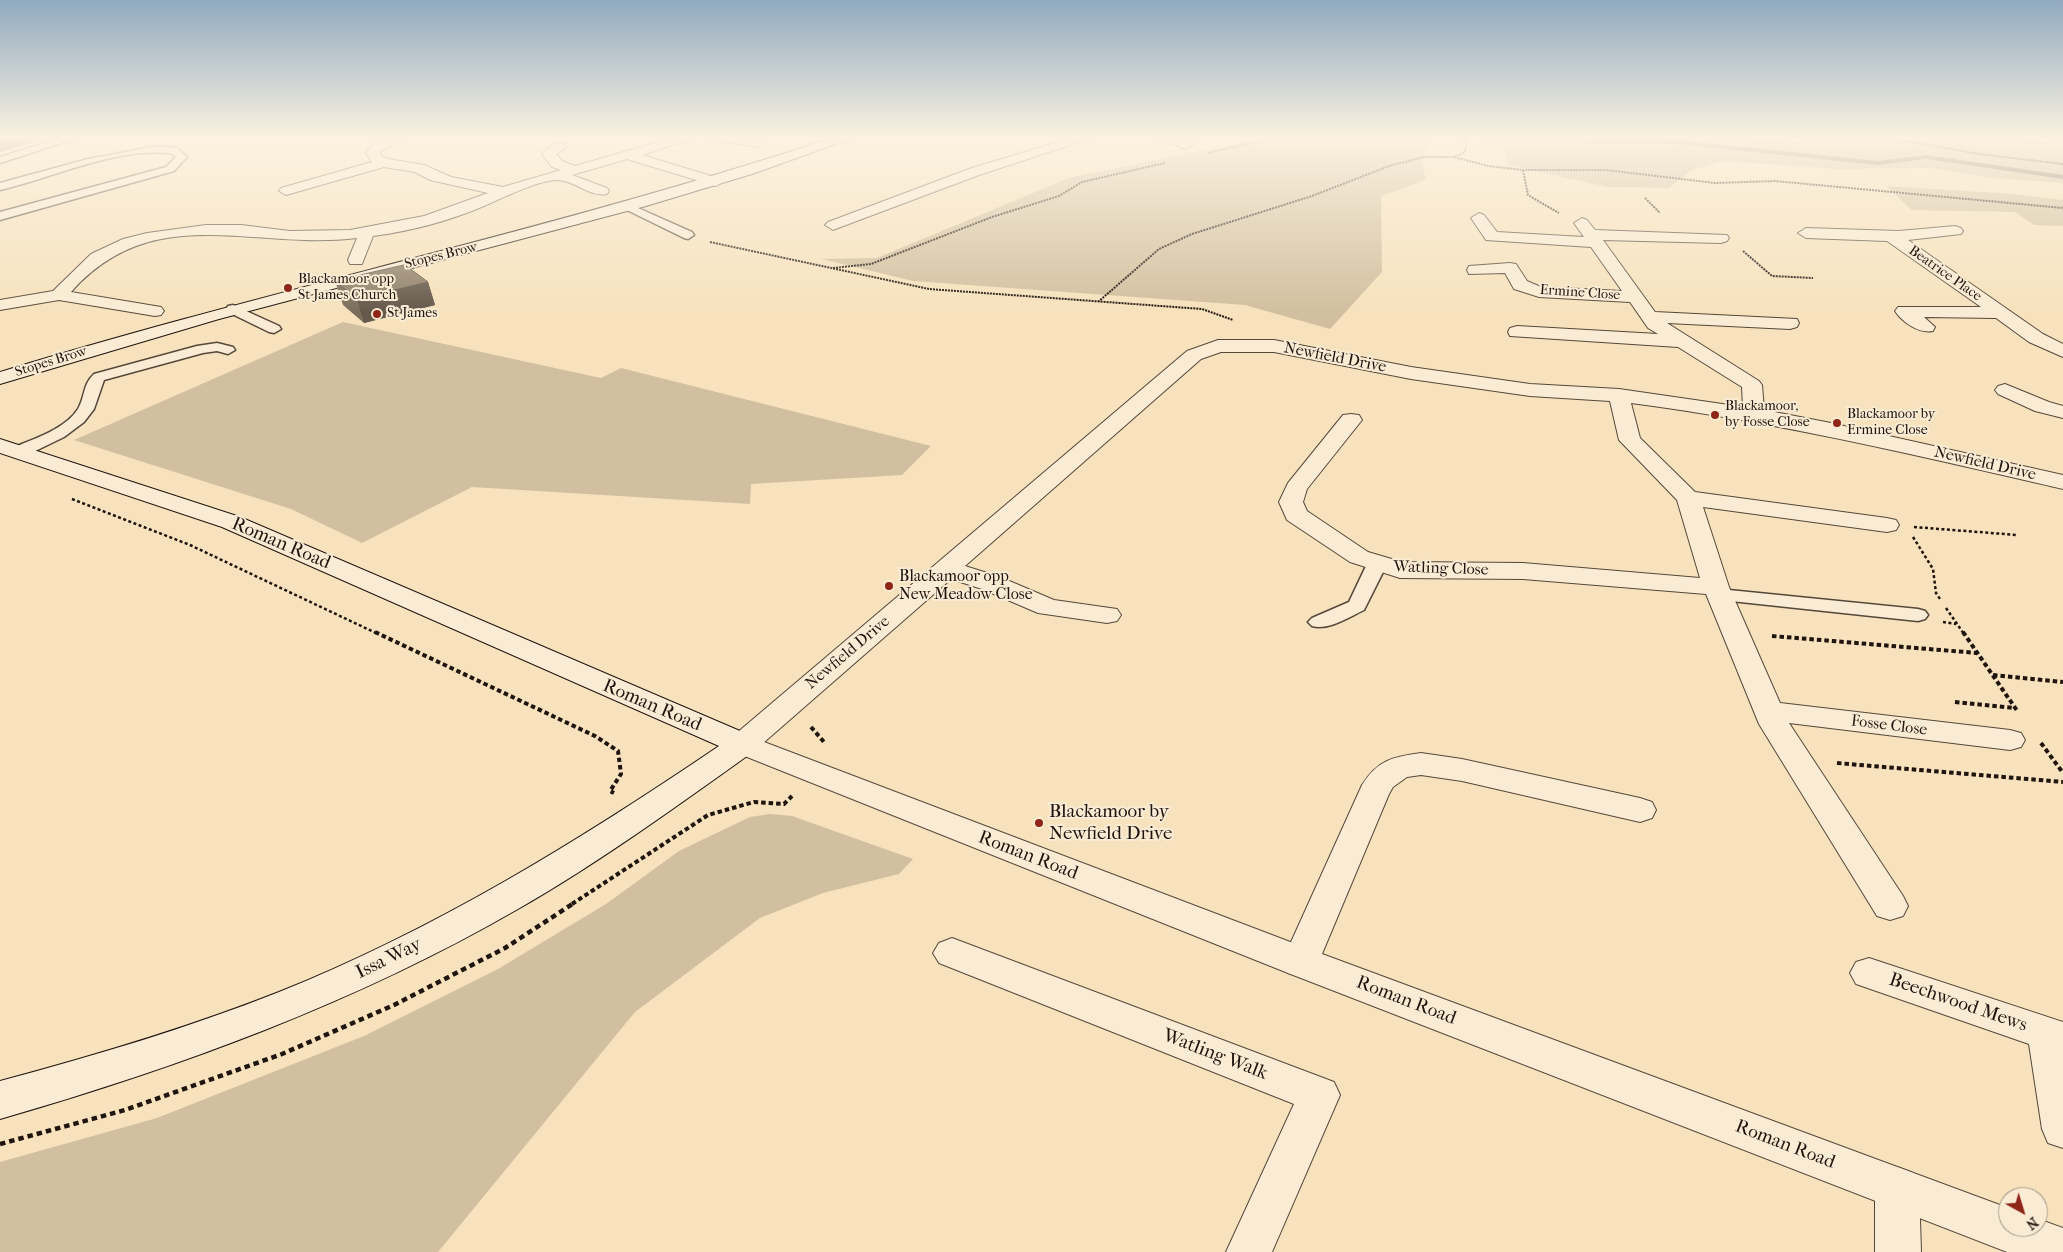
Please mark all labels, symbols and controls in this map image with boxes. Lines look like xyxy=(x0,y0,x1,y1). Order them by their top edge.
street label: Stopes Brow xyxy=(403,239,479,273)
street label: Beatrice Place xyxy=(1905,243,1985,305)
place label: Blackamoor opp St James Church xyxy=(298,272,396,304)
marker: Blackamoor opp St James Church xyxy=(282,282,294,294)
street label: Ermine Close xyxy=(1539,282,1621,304)
place label: St James xyxy=(387,306,437,322)
marker: St James xyxy=(371,308,383,320)
street label: Newfield Drive xyxy=(1282,339,1388,377)
street label: Stopes Brow xyxy=(13,343,89,381)
place label: Blackamoor, by Fosse Close xyxy=(1725,399,1810,432)
place label: Blackamoor by Ermine Close xyxy=(1847,407,1935,440)
marker: Blackamoor, by Fosse Close xyxy=(1709,409,1721,421)
marker: Blackamoor by Ermine Close xyxy=(1831,417,1843,429)
street label: Newfield Drive xyxy=(1932,443,2038,485)
street label: Roman Road xyxy=(228,513,334,575)
street label: Watling Close xyxy=(1393,558,1489,580)
place label: Blackamoor opp New Meadow Close xyxy=(899,567,1033,605)
marker: Blackamoor opp New Meadow Close xyxy=(883,580,895,592)
street label: Newfield Drive xyxy=(802,612,894,694)
street label: Roman Road xyxy=(599,675,705,737)
street label: Fosse Close xyxy=(1850,712,1928,740)
place label: Blackamoor by Newfield Drive xyxy=(1049,801,1172,845)
marker: Blackamoor by Newfield Drive xyxy=(1033,817,1045,829)
street label: Roman Road xyxy=(975,827,1081,885)
street label: Issa Way xyxy=(352,933,426,985)
street label: Beechwood Mews xyxy=(1886,969,2030,1037)
street label: Roman Road xyxy=(1353,972,1459,1030)
street label: Watling Walk xyxy=(1159,1025,1271,1085)
street label: Roman Road xyxy=(1732,1116,1838,1174)
north arrow xyxy=(1998,1187,2048,1237)
text: N xyxy=(2023,1213,2042,1233)

